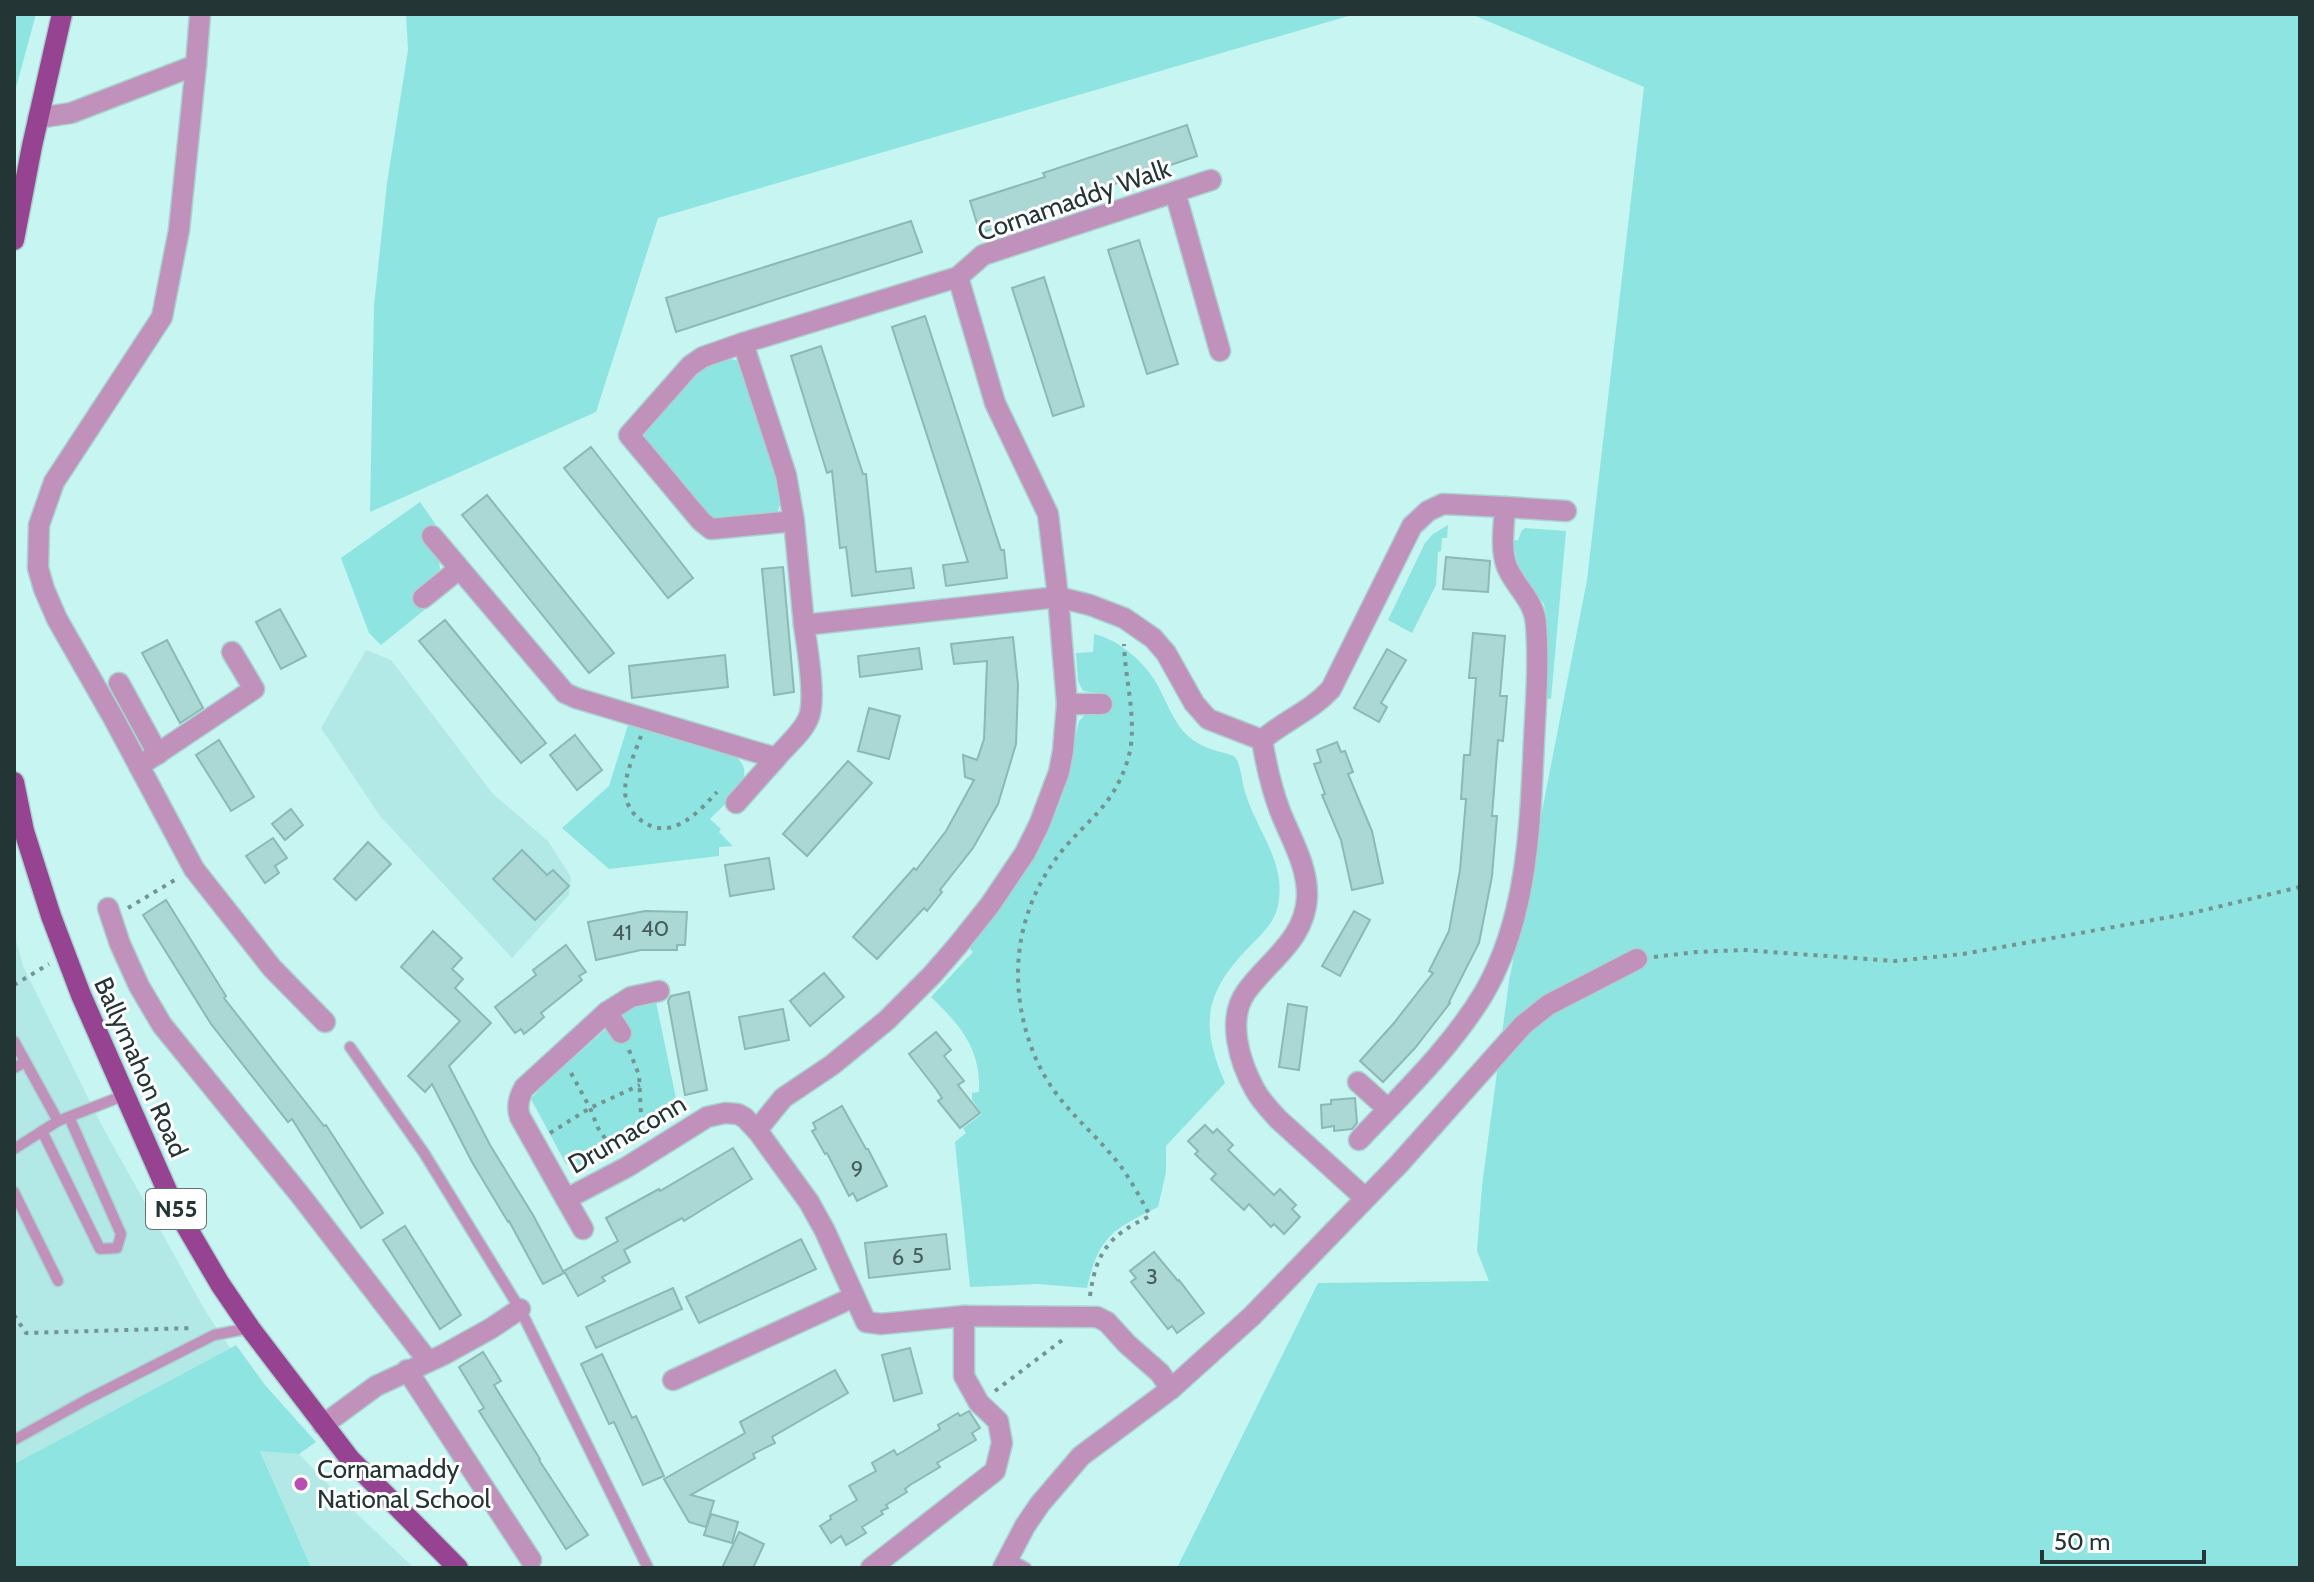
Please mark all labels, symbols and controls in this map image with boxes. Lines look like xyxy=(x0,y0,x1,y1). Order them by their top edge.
street label: Cornamaddy Walk xyxy=(973,152,1175,248)
house number: 40 xyxy=(641,915,669,942)
house number: 41 xyxy=(612,919,632,946)
street label: Ballymahon Road xyxy=(87,972,195,1162)
street label: Drumaconn xyxy=(562,1087,692,1181)
house number: 9 xyxy=(851,1155,863,1182)
road number: N55 xyxy=(146,1189,206,1229)
house number: 5 xyxy=(912,1242,924,1269)
house number: 6 xyxy=(892,1244,904,1271)
house number: 3 xyxy=(1146,1263,1158,1290)
place label: Cornamaddy National School xyxy=(317,1453,491,1515)
marker: Cornamaddy National School xyxy=(292,1475,310,1493)
scale bar xyxy=(2042,1514,2204,1564)
text: 50 m xyxy=(2054,1527,2110,1556)

